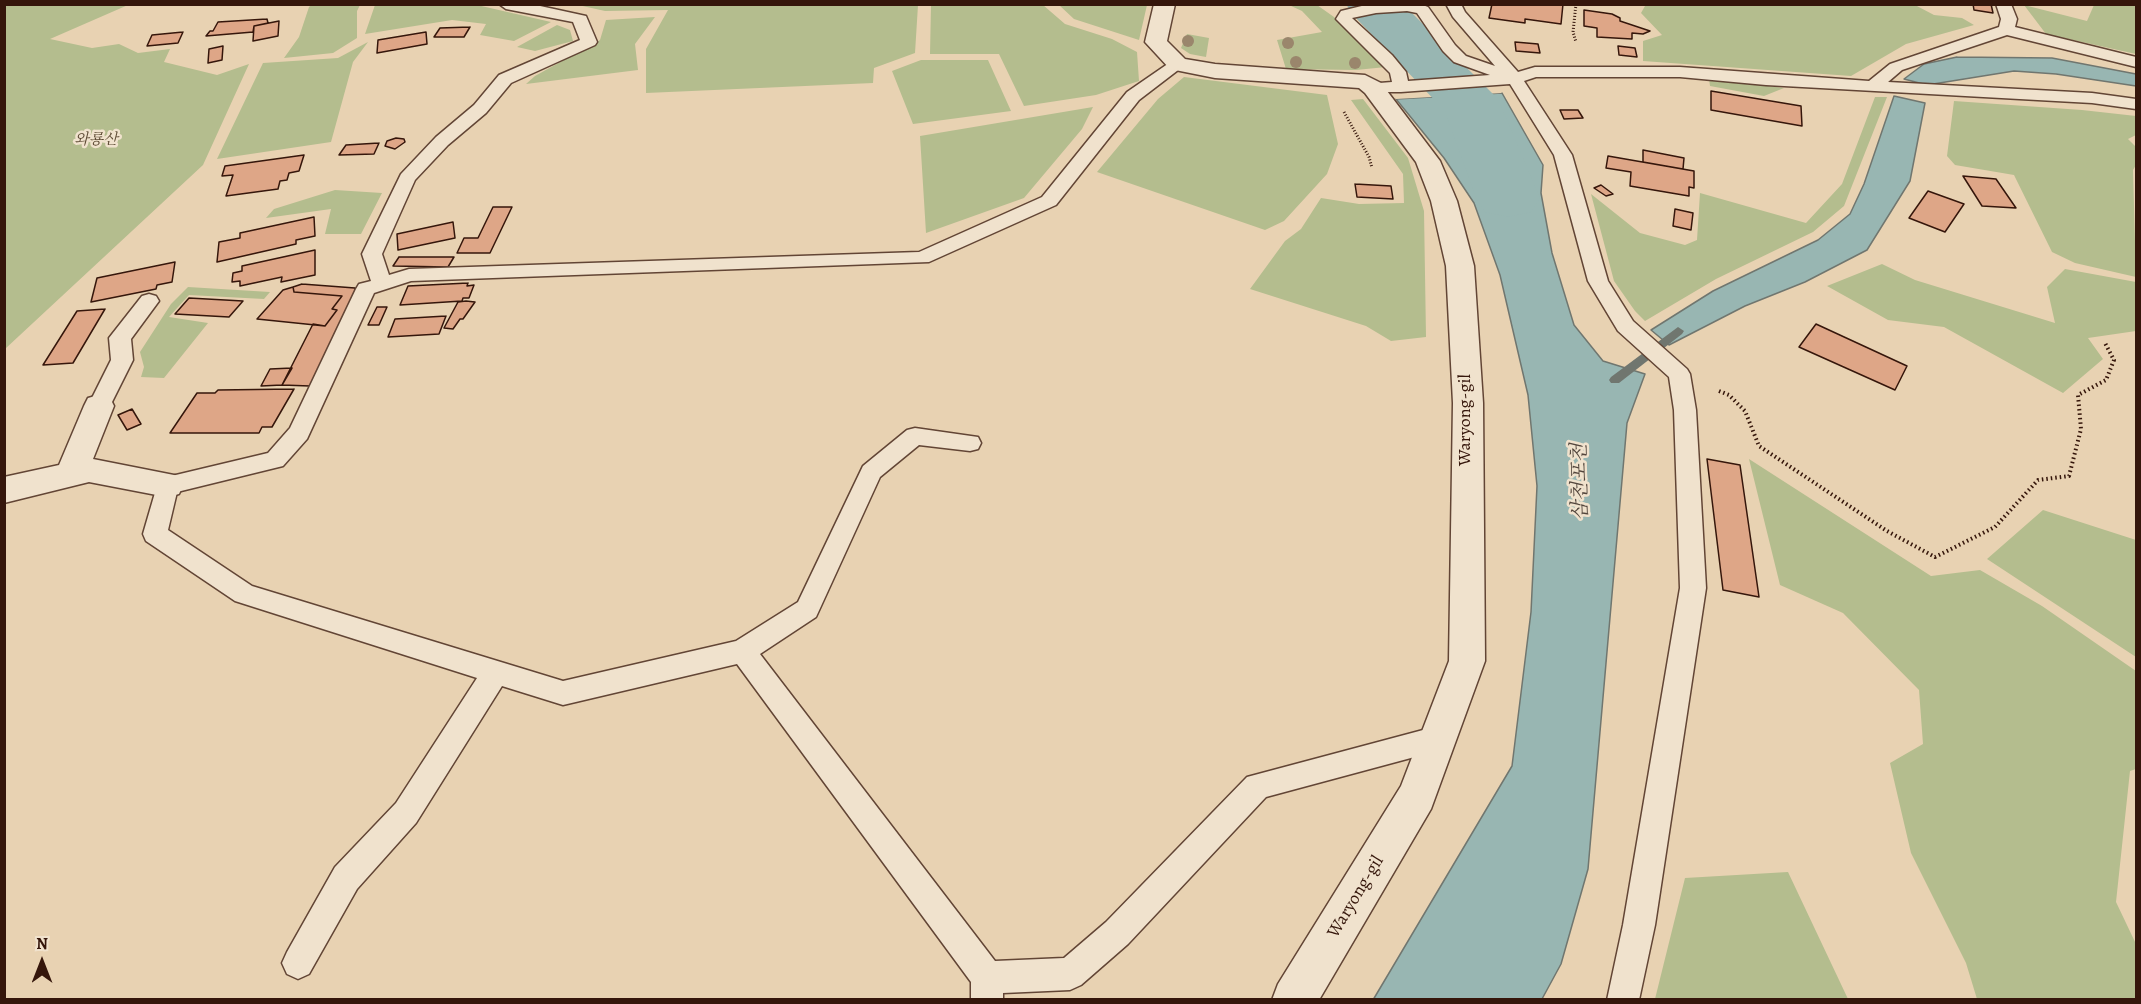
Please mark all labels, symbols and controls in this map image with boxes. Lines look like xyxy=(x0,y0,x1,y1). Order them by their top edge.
park label: 와룡산 xyxy=(74,131,118,149)
street label: Waryong-gil xyxy=(1455,374,1477,466)
water label: 삼천포천 xyxy=(1568,443,1594,521)
street label: Waryong-gil xyxy=(1323,852,1389,942)
north arrow xyxy=(12,932,72,992)
text: N xyxy=(36,933,48,955)

